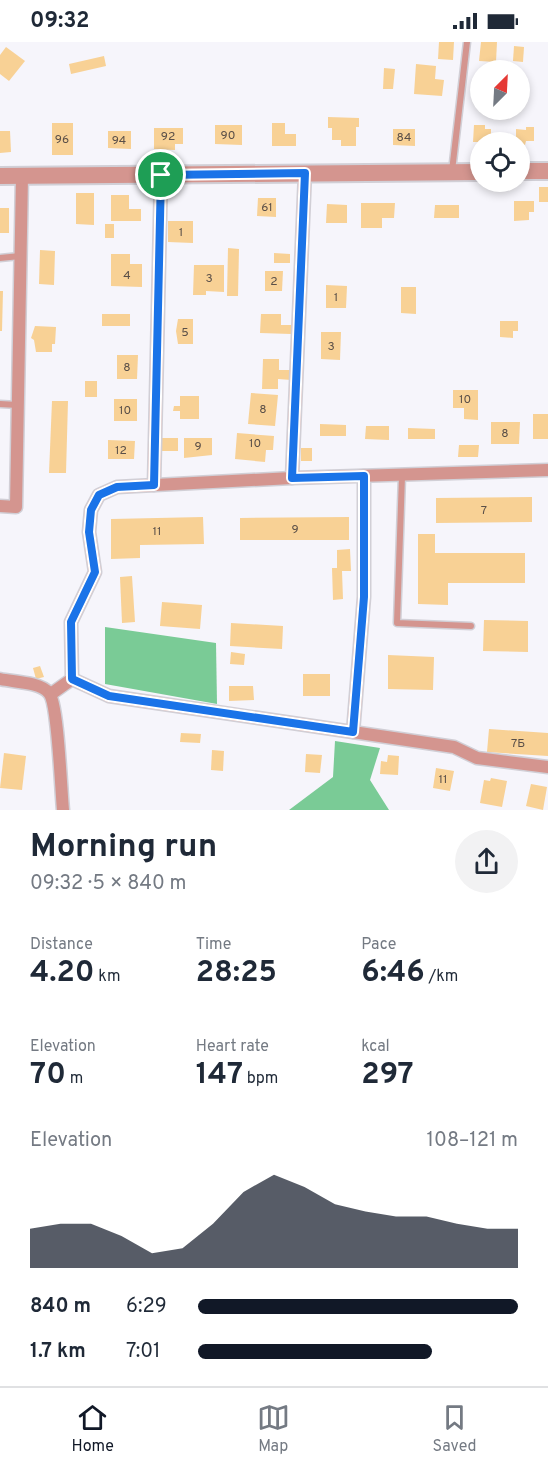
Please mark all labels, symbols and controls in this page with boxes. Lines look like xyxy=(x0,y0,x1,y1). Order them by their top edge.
text: 09:32 xyxy=(30,8,90,35)
north arrow xyxy=(470,60,530,120)
map controls xyxy=(470,60,530,192)
house number: 90 xyxy=(221,128,235,144)
house number: 92 xyxy=(161,129,175,145)
house number: 84 xyxy=(397,130,411,146)
house number: 96 xyxy=(55,132,69,148)
button: locate xyxy=(470,132,530,192)
house number: 94 xyxy=(112,133,126,149)
pin xyxy=(135,149,186,200)
icon: arrive xyxy=(144,158,177,191)
house number: 61 xyxy=(261,200,273,216)
house number: 1 xyxy=(179,225,183,241)
house number: 4 xyxy=(123,268,131,284)
house number: 3 xyxy=(205,271,213,287)
house number: 2 xyxy=(270,274,278,290)
house number: 1 xyxy=(334,290,338,306)
house number: 5 xyxy=(181,325,189,341)
house number: 3 xyxy=(327,339,335,355)
house number: 8 xyxy=(123,360,131,376)
house number: 10 xyxy=(459,392,471,408)
house number: 8 xyxy=(259,402,267,418)
house number: 10 xyxy=(119,403,131,419)
house number: 8 xyxy=(501,426,509,442)
house number: 10 xyxy=(249,436,261,452)
house number: 9 xyxy=(194,439,202,455)
house number: 12 xyxy=(115,443,127,459)
house number: 7 xyxy=(481,503,487,519)
house number: 9 xyxy=(291,522,299,538)
house number: 11 xyxy=(153,524,161,540)
house number: 7Б xyxy=(511,736,525,752)
house number: 11 xyxy=(439,772,447,788)
text: Morning run xyxy=(30,827,217,869)
button: share xyxy=(455,830,518,893)
text: 09:32 · 5 × 840 m xyxy=(30,871,186,897)
text: Distance xyxy=(30,935,93,955)
text: Time xyxy=(196,935,231,955)
text: Pace xyxy=(361,935,396,955)
text: 4.20 xyxy=(30,955,95,992)
text: 28:25 xyxy=(196,955,277,992)
text: 6:46 xyxy=(361,955,425,992)
text: km xyxy=(95,967,121,987)
text: /km xyxy=(425,967,458,987)
text: Elevation xyxy=(30,1037,96,1057)
text: Heart rate xyxy=(196,1037,269,1057)
text: kcal xyxy=(361,1037,390,1057)
text: 70 xyxy=(30,1057,66,1094)
text: 147 xyxy=(196,1057,243,1094)
text: 297 xyxy=(361,1057,414,1094)
text: m xyxy=(66,1069,83,1089)
text: bpm xyxy=(243,1069,278,1089)
text: Elevation xyxy=(30,1128,112,1154)
text: 108–121 m xyxy=(427,1128,518,1154)
text: 840 m xyxy=(30,1294,91,1320)
text: 6:29 xyxy=(126,1294,167,1320)
text: 1.7 km xyxy=(30,1339,86,1365)
text: 7:01 xyxy=(126,1339,160,1365)
tab: Home xyxy=(71,1401,114,1457)
tab: Map xyxy=(257,1401,290,1457)
tab: Saved xyxy=(433,1401,477,1457)

